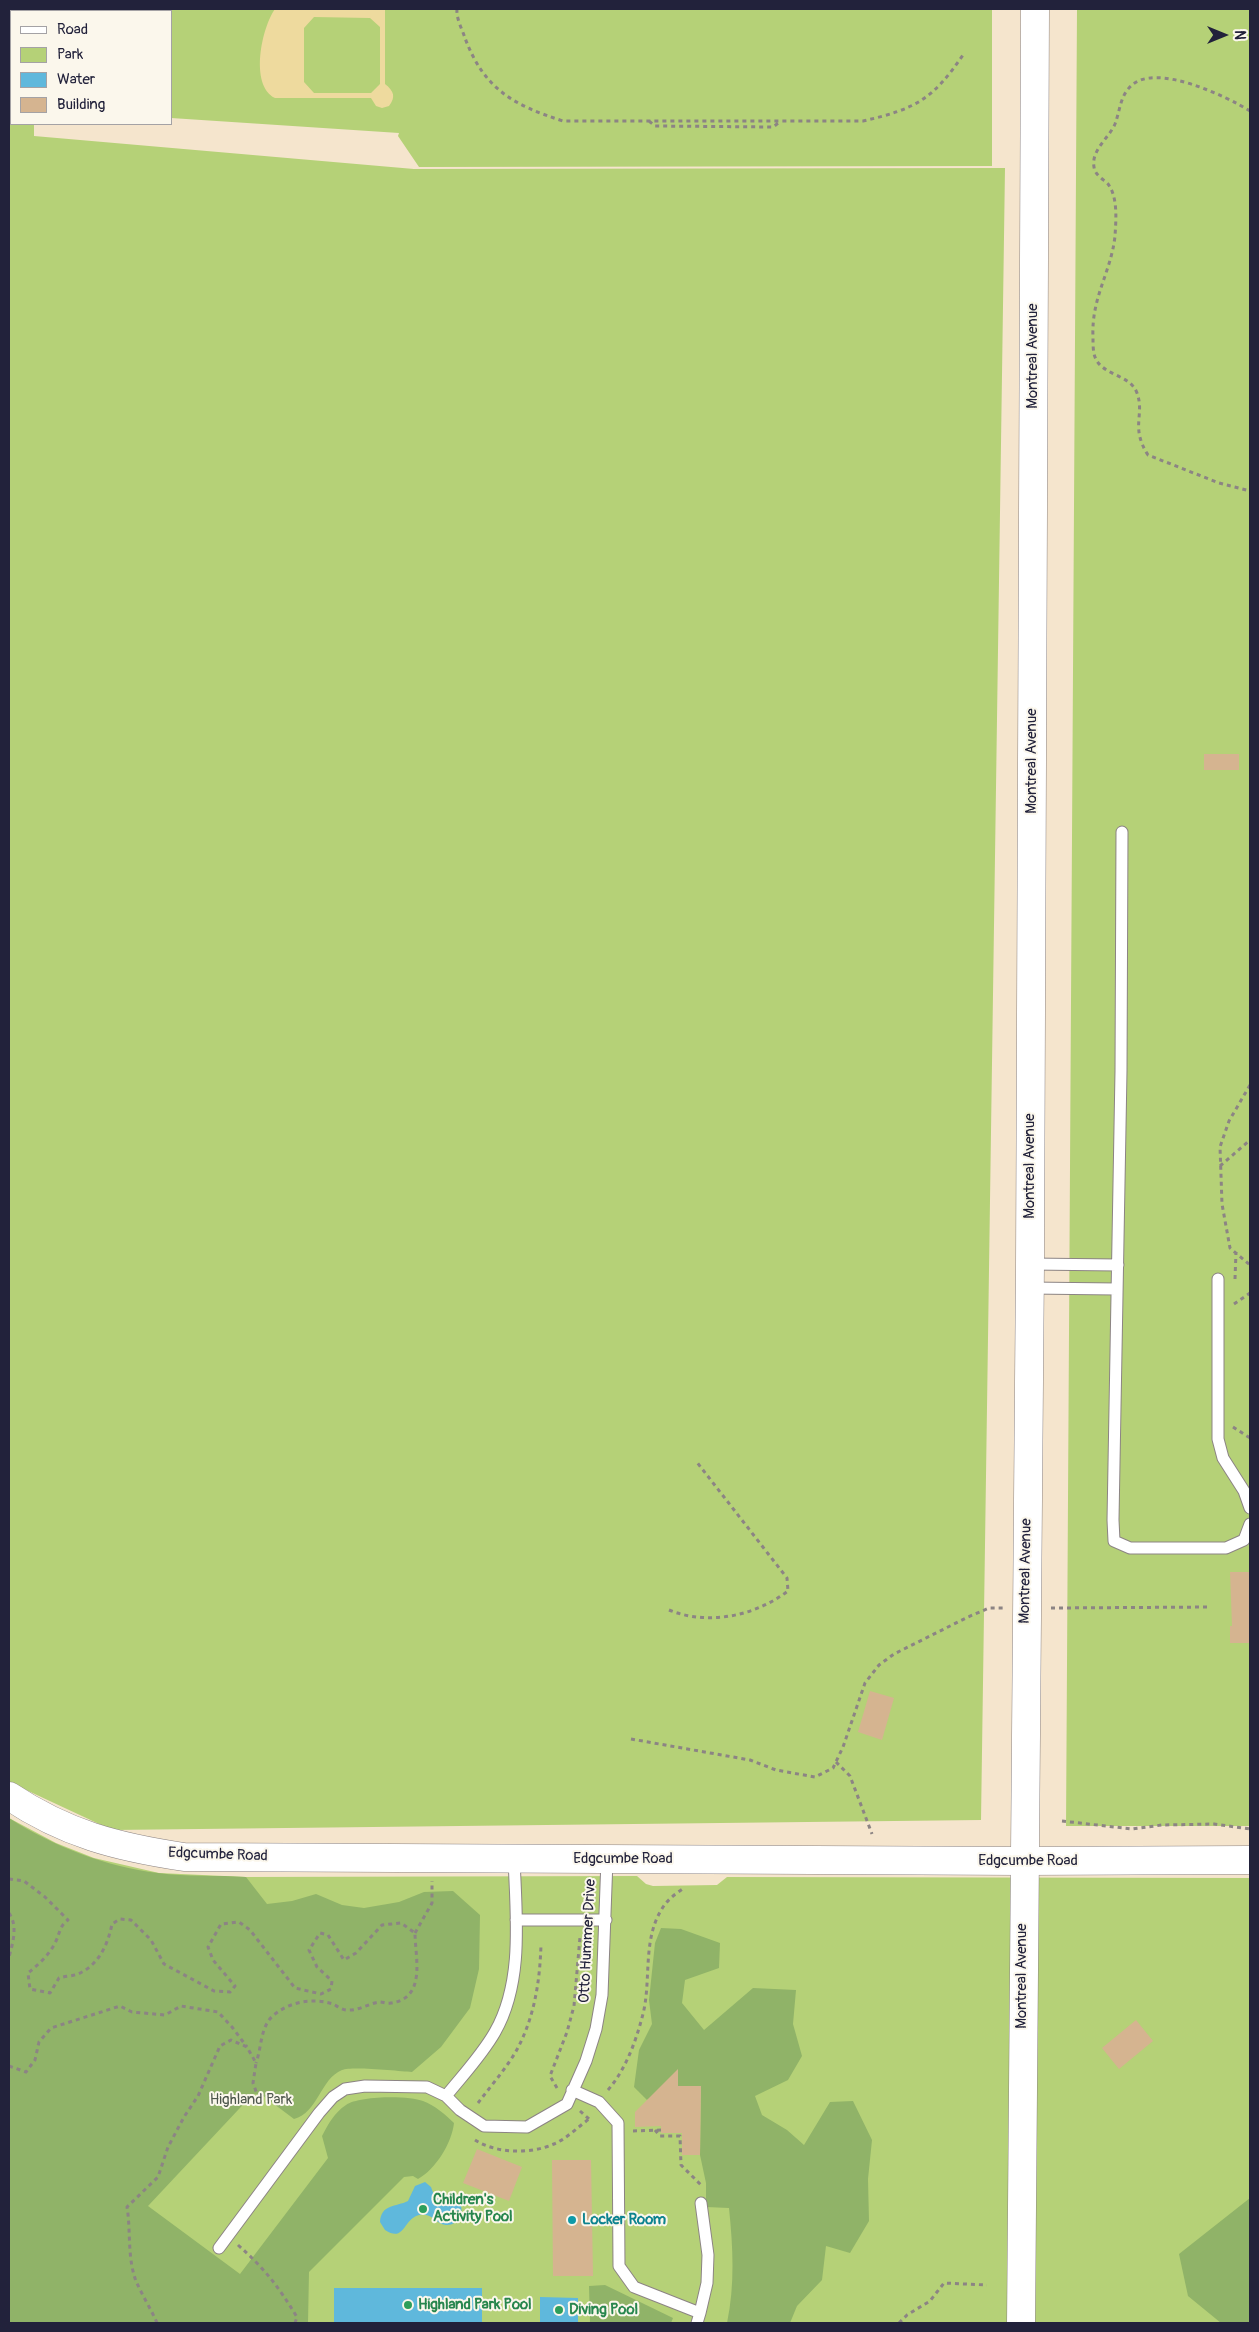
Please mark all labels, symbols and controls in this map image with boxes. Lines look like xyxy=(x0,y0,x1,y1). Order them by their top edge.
legend xyxy=(10,10,172,125)
north arrow xyxy=(1199,10,1249,60)
text: Road xyxy=(57,20,88,39)
text: N xyxy=(1231,30,1248,40)
text: Park xyxy=(57,45,83,64)
text: Water xyxy=(57,70,95,89)
text: Building xyxy=(57,95,105,114)
street label: Montreal Avenue xyxy=(1024,303,1042,409)
street label: Montreal Avenue xyxy=(1023,708,1041,814)
street label: Montreal Avenue xyxy=(1021,1113,1039,1219)
street label: Montreal Avenue xyxy=(1016,1518,1036,1624)
street label: Edgcumbe Road xyxy=(168,1844,268,1866)
street label: Edgcumbe Road xyxy=(573,1850,673,1868)
street label: Edgcumbe Road xyxy=(978,1852,1078,1870)
street label: Otto Hummer Drive xyxy=(576,1879,600,2003)
street label: Montreal Avenue xyxy=(1013,1923,1031,2029)
park label: Highland Park xyxy=(210,2091,292,2109)
place label: Children's Activity Pool xyxy=(433,2191,513,2226)
marker: Children's Activity Pool xyxy=(417,2203,429,2215)
place label: Locker Room xyxy=(582,2211,666,2229)
marker: Locker Room xyxy=(566,2214,578,2226)
place label: Highland Park Pool xyxy=(418,2296,532,2314)
marker: Highland Park Pool xyxy=(402,2299,414,2311)
place label: Diving Pool xyxy=(569,2301,638,2319)
marker: Diving Pool xyxy=(553,2304,565,2316)

